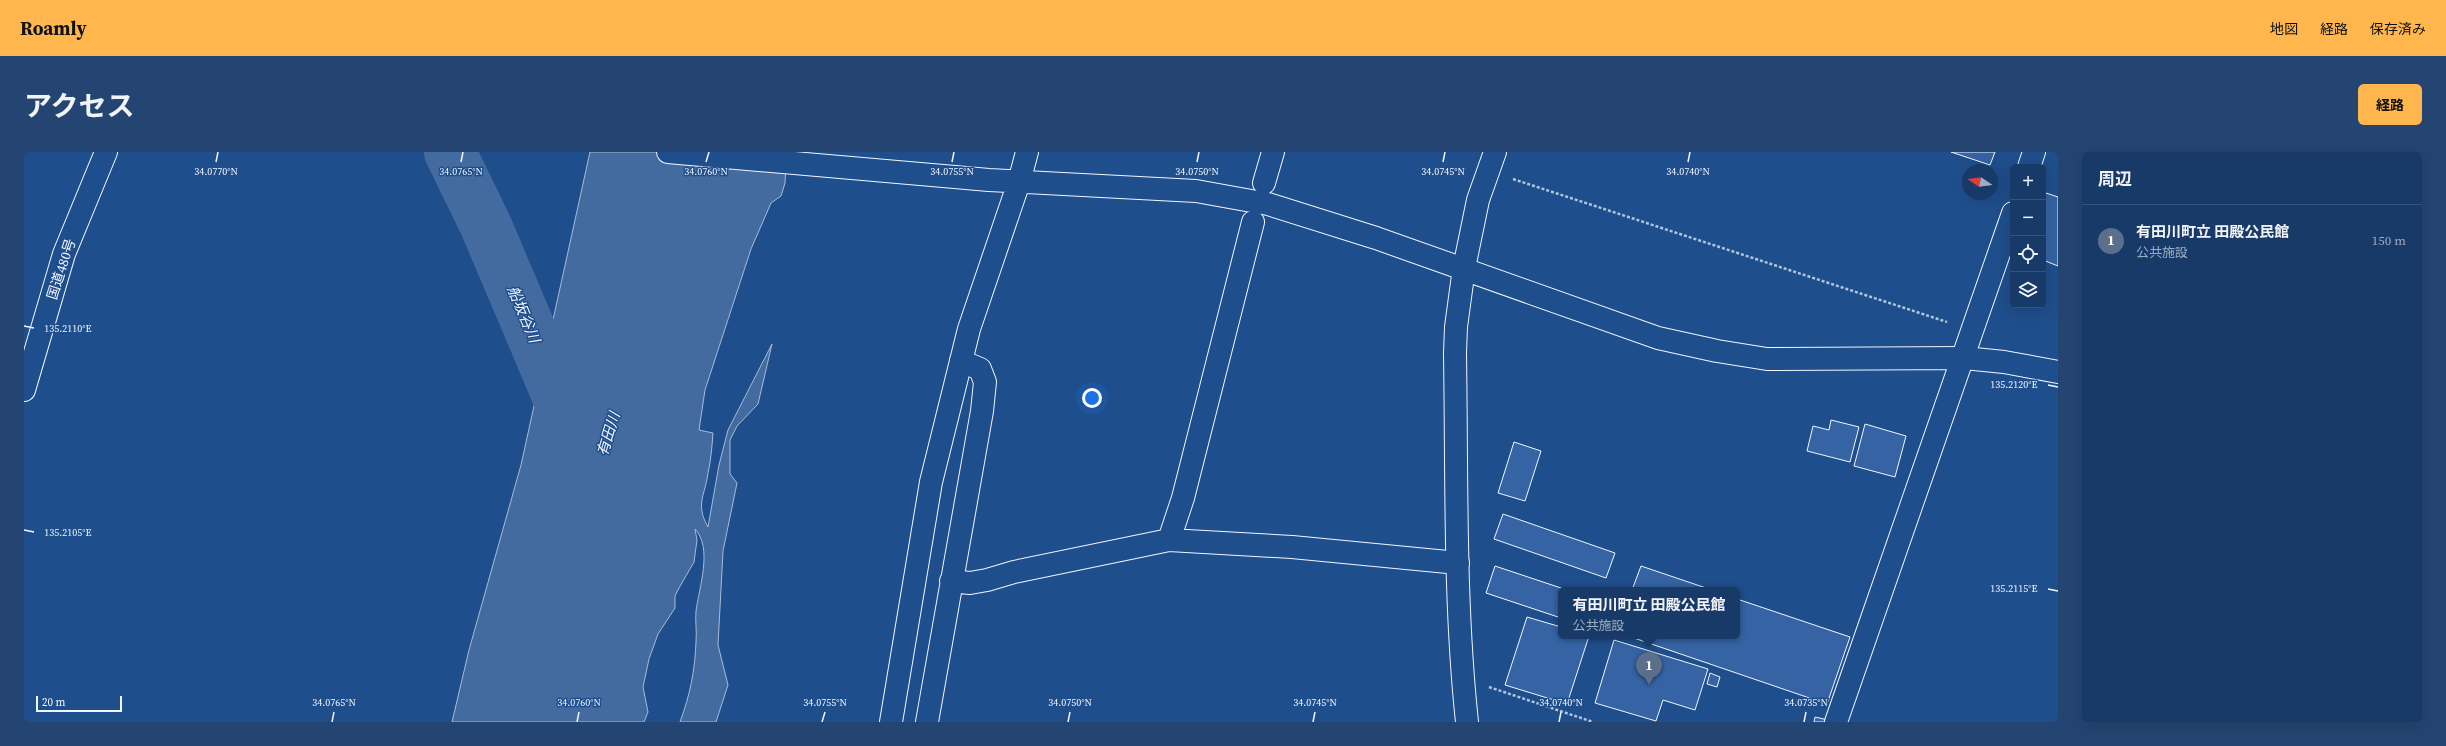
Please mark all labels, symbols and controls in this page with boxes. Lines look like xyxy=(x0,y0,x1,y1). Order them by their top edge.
text: Roamly xyxy=(20,15,87,41)
text: 地図 xyxy=(2270,19,2298,39)
text: 経路 xyxy=(2320,19,2348,39)
text: 保存済み xyxy=(2370,19,2426,39)
button: 経路 xyxy=(2358,84,2422,125)
text: アクセス xyxy=(24,87,135,125)
north arrow xyxy=(1962,164,1998,200)
map controls xyxy=(2010,164,2046,308)
button: + xyxy=(2010,164,2046,200)
text: 34.0770°N xyxy=(194,165,238,178)
text: 34.0765°N xyxy=(439,165,483,178)
text: 34.0760°N xyxy=(684,165,728,178)
text: 34.0755°N xyxy=(930,165,974,178)
text: 34.0750°N xyxy=(1175,165,1219,178)
text: 34.0745°N xyxy=(1421,165,1465,178)
text: 34.0740°N xyxy=(1666,165,1710,178)
text: 周辺 xyxy=(2098,167,2132,191)
button: − xyxy=(2010,200,2046,236)
text: 有田川町立 田殿公民館 xyxy=(2136,221,2289,242)
text: 1 xyxy=(2107,232,2115,249)
text: 150 m xyxy=(2372,232,2406,249)
street label: 国道480号 xyxy=(42,236,80,302)
button: locate xyxy=(2010,236,2046,272)
text: 公共施設 xyxy=(2136,244,2188,261)
button: layers xyxy=(2010,272,2046,308)
water label: 船坂谷川 xyxy=(503,282,546,348)
text: 135.2110°E xyxy=(44,322,92,335)
text: 135.2120°E xyxy=(1990,378,2038,391)
your location xyxy=(1082,388,1102,408)
water label: 有田川 xyxy=(591,408,625,459)
text: 135.2105°E xyxy=(44,526,92,539)
text: 135.2115°E xyxy=(1990,582,2038,595)
popup xyxy=(1558,587,1740,639)
text: 有田川町立 田殿公民館 xyxy=(1572,594,1726,615)
text: 公共施設 xyxy=(1572,617,1624,634)
pin: 1 xyxy=(1636,652,1662,685)
scale bar xyxy=(36,694,122,713)
text: 20 m xyxy=(42,695,65,710)
text: 34.0765°N xyxy=(312,696,356,709)
text: 34.0760°N xyxy=(557,696,601,709)
text: 34.0755°N xyxy=(803,696,847,709)
text: 34.0750°N xyxy=(1048,696,1092,709)
text: 34.0745°N xyxy=(1293,696,1337,709)
text: 34.0740°N xyxy=(1539,696,1583,709)
text: 34.0735°N xyxy=(1784,696,1828,709)

